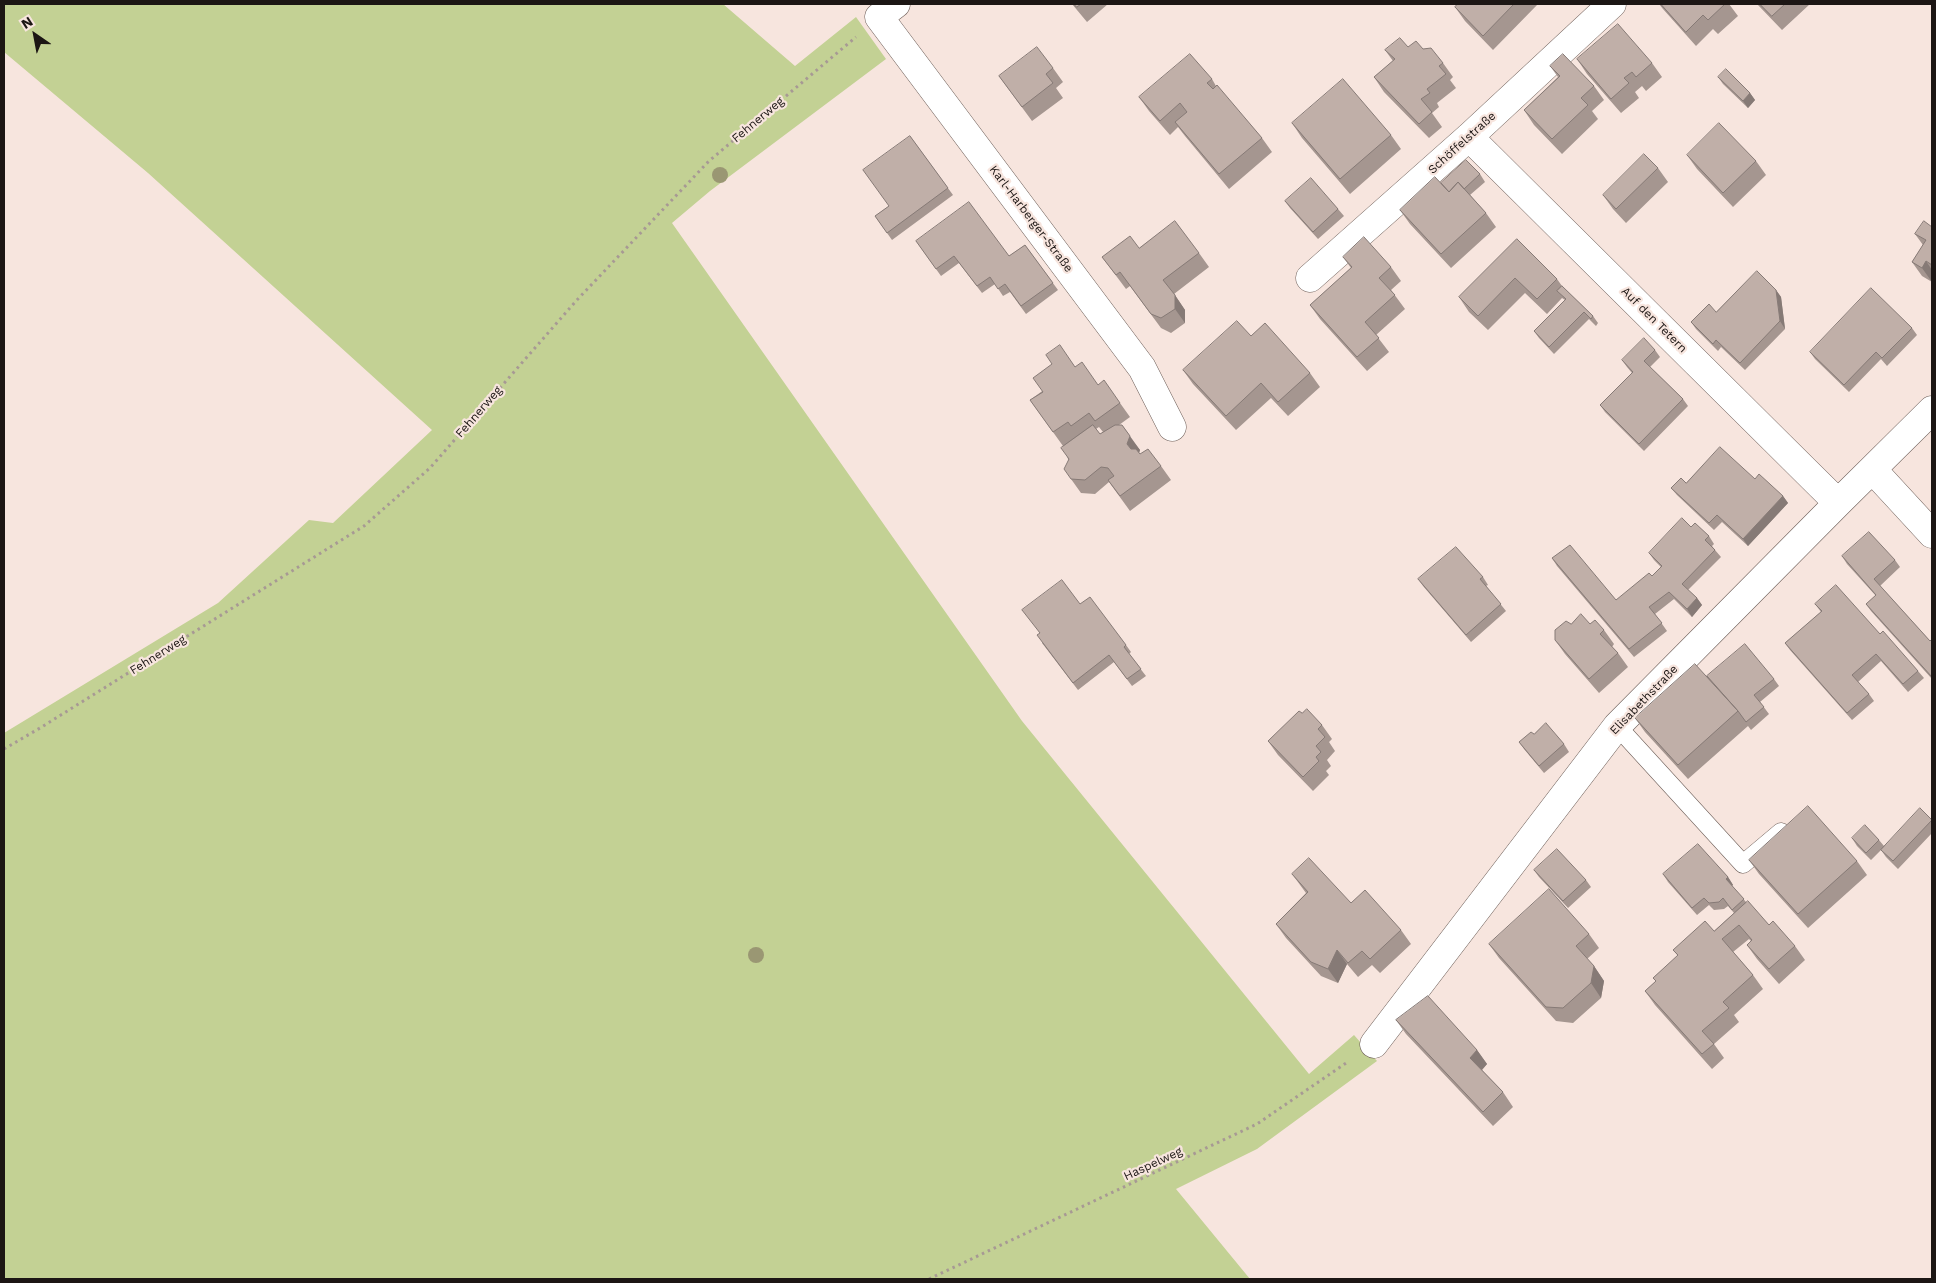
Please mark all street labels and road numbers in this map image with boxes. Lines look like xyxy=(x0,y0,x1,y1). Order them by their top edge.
street label: Fehnerweg xyxy=(729,94,787,146)
street label: Schöffelstraße xyxy=(1425,109,1499,177)
street label: Karl-Harberger-Straße xyxy=(986,163,1076,275)
street label: Auf den Tetern xyxy=(1618,284,1690,356)
street label: Fehnerweg xyxy=(453,383,505,441)
street label: Fehnerweg xyxy=(127,632,189,678)
street label: Elisabethstraße xyxy=(1607,662,1681,738)
street label: Haspelweg xyxy=(1121,1144,1185,1184)

